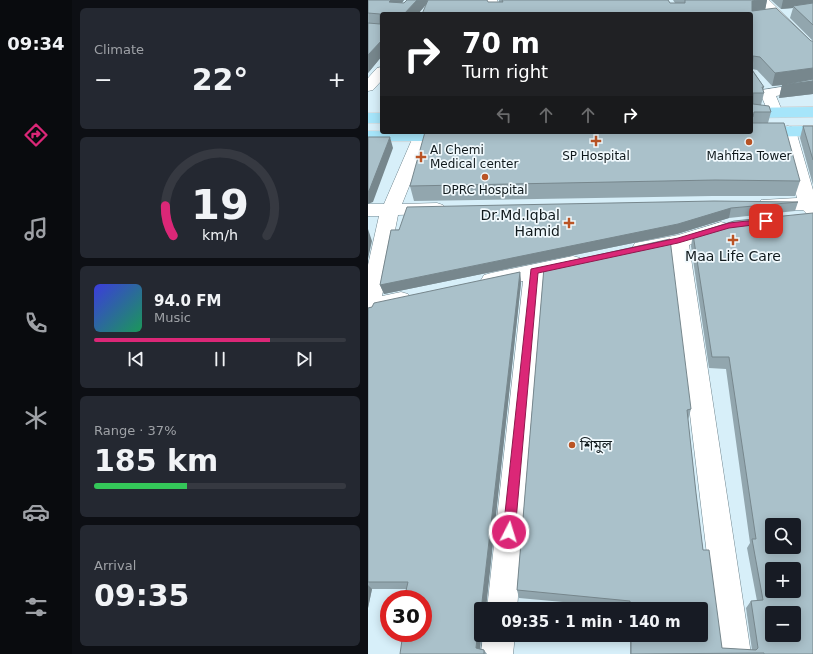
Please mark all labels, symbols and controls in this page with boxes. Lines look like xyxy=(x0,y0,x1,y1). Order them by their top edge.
text: 70 m xyxy=(462,27,540,60)
icon: right xyxy=(396,28,448,80)
text: 09:34 xyxy=(7,33,65,54)
text: Climate xyxy=(94,42,144,57)
text: Turn right xyxy=(462,61,548,82)
text: 22° xyxy=(192,62,248,97)
text: − xyxy=(94,67,112,92)
text: + xyxy=(328,67,346,92)
icon: left xyxy=(493,104,515,126)
icon: ahead xyxy=(535,104,557,126)
icon: ahead xyxy=(577,104,599,126)
icon: right xyxy=(619,104,641,126)
icon: directions xyxy=(22,121,50,149)
marker: SP Hospital xyxy=(590,135,602,147)
marker: Mahfiza Tower xyxy=(744,137,754,147)
place label: Al Chemi Medical center xyxy=(430,143,518,171)
place label: SP Hospital xyxy=(562,149,630,163)
place label: Mahfiza Tower xyxy=(706,149,792,163)
marker: Al Chemi Medical center xyxy=(415,151,427,163)
marker: DPRC Hospital xyxy=(480,172,490,182)
text: 19 xyxy=(191,180,249,229)
place label: DPRC Hospital xyxy=(442,183,528,197)
pin xyxy=(749,204,783,238)
place label: Dr.Md.Iqbal Hamid xyxy=(481,207,560,239)
icon: arrive xyxy=(755,210,777,232)
icon: music xyxy=(22,215,50,243)
marker: Dr.Md.Iqbal Hamid xyxy=(563,217,575,229)
text: km/h xyxy=(202,226,238,242)
marker: Maa Life Care xyxy=(727,234,739,246)
place label: Maa Life Care xyxy=(685,248,781,264)
text: 94.0 FM xyxy=(154,292,221,310)
icon: phone xyxy=(22,309,50,337)
text: Music xyxy=(154,310,191,325)
icon: previous xyxy=(125,348,147,370)
icon: pause xyxy=(209,348,231,370)
icon: next xyxy=(293,348,315,370)
icon: climate xyxy=(22,404,50,432)
text: Range · 37% xyxy=(94,423,177,438)
place label: শিমুল xyxy=(579,437,613,454)
marker: শিমুল xyxy=(567,440,577,450)
text: 185 km xyxy=(94,443,218,478)
icon: car xyxy=(22,498,50,526)
position arrow xyxy=(488,511,530,553)
map controls xyxy=(765,518,801,642)
button: search xyxy=(765,518,801,554)
text: Arrival xyxy=(94,558,136,573)
button: + xyxy=(765,562,801,598)
text: 09:35 xyxy=(94,578,190,613)
speed limit sign: 30 xyxy=(380,590,432,642)
icon: filters xyxy=(22,593,50,621)
button: − xyxy=(765,606,801,642)
text: 09:35 · 1 min · 140 m xyxy=(501,613,681,631)

